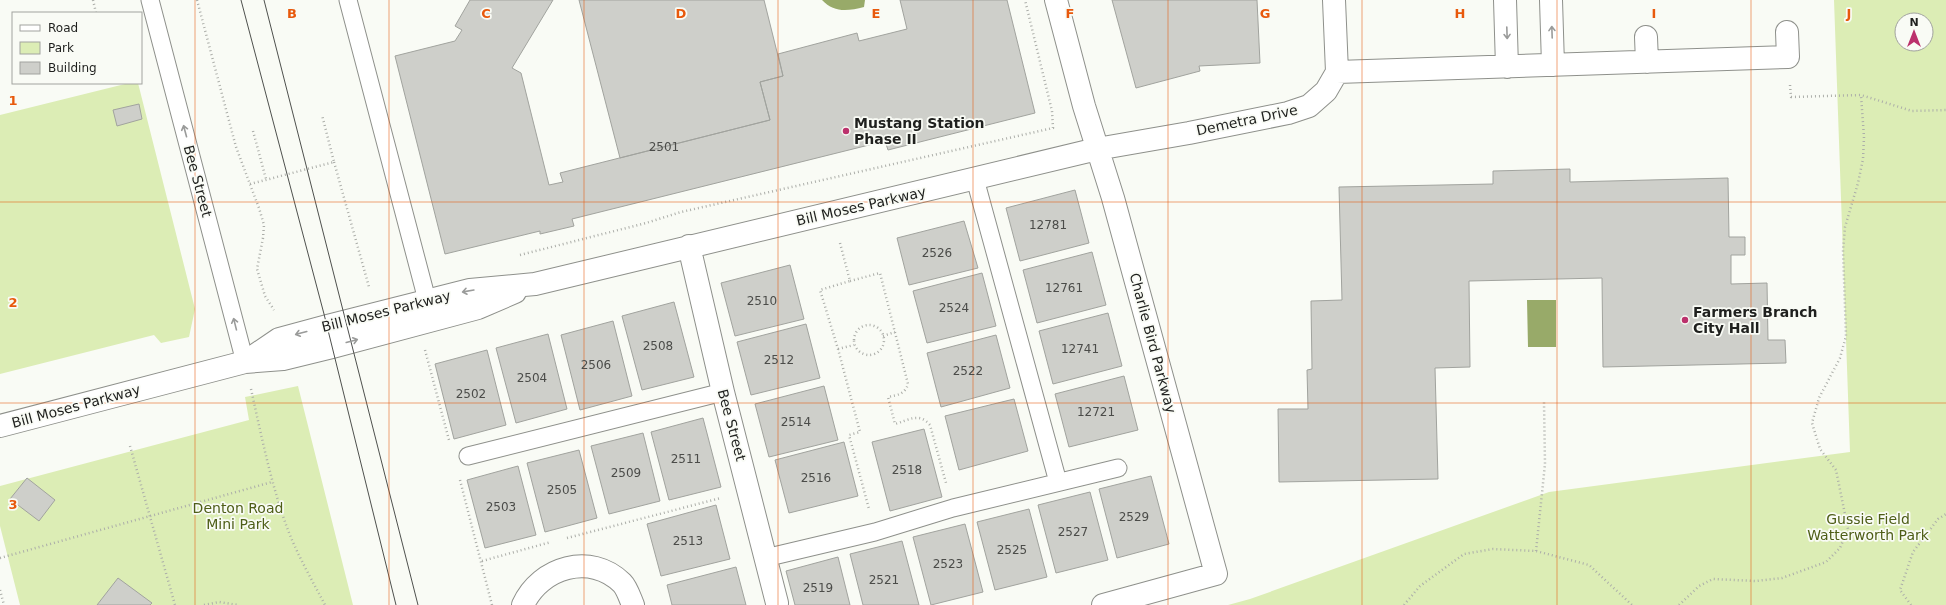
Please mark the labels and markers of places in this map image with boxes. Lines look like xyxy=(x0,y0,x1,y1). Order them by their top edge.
place label: Mustang Station Phase II xyxy=(854,115,985,147)
marker: Mustang Station Phase II xyxy=(841,126,851,136)
place label: Farmers Branch City Hall xyxy=(1693,304,1818,336)
marker: Farmers Branch City Hall xyxy=(1680,315,1690,325)

